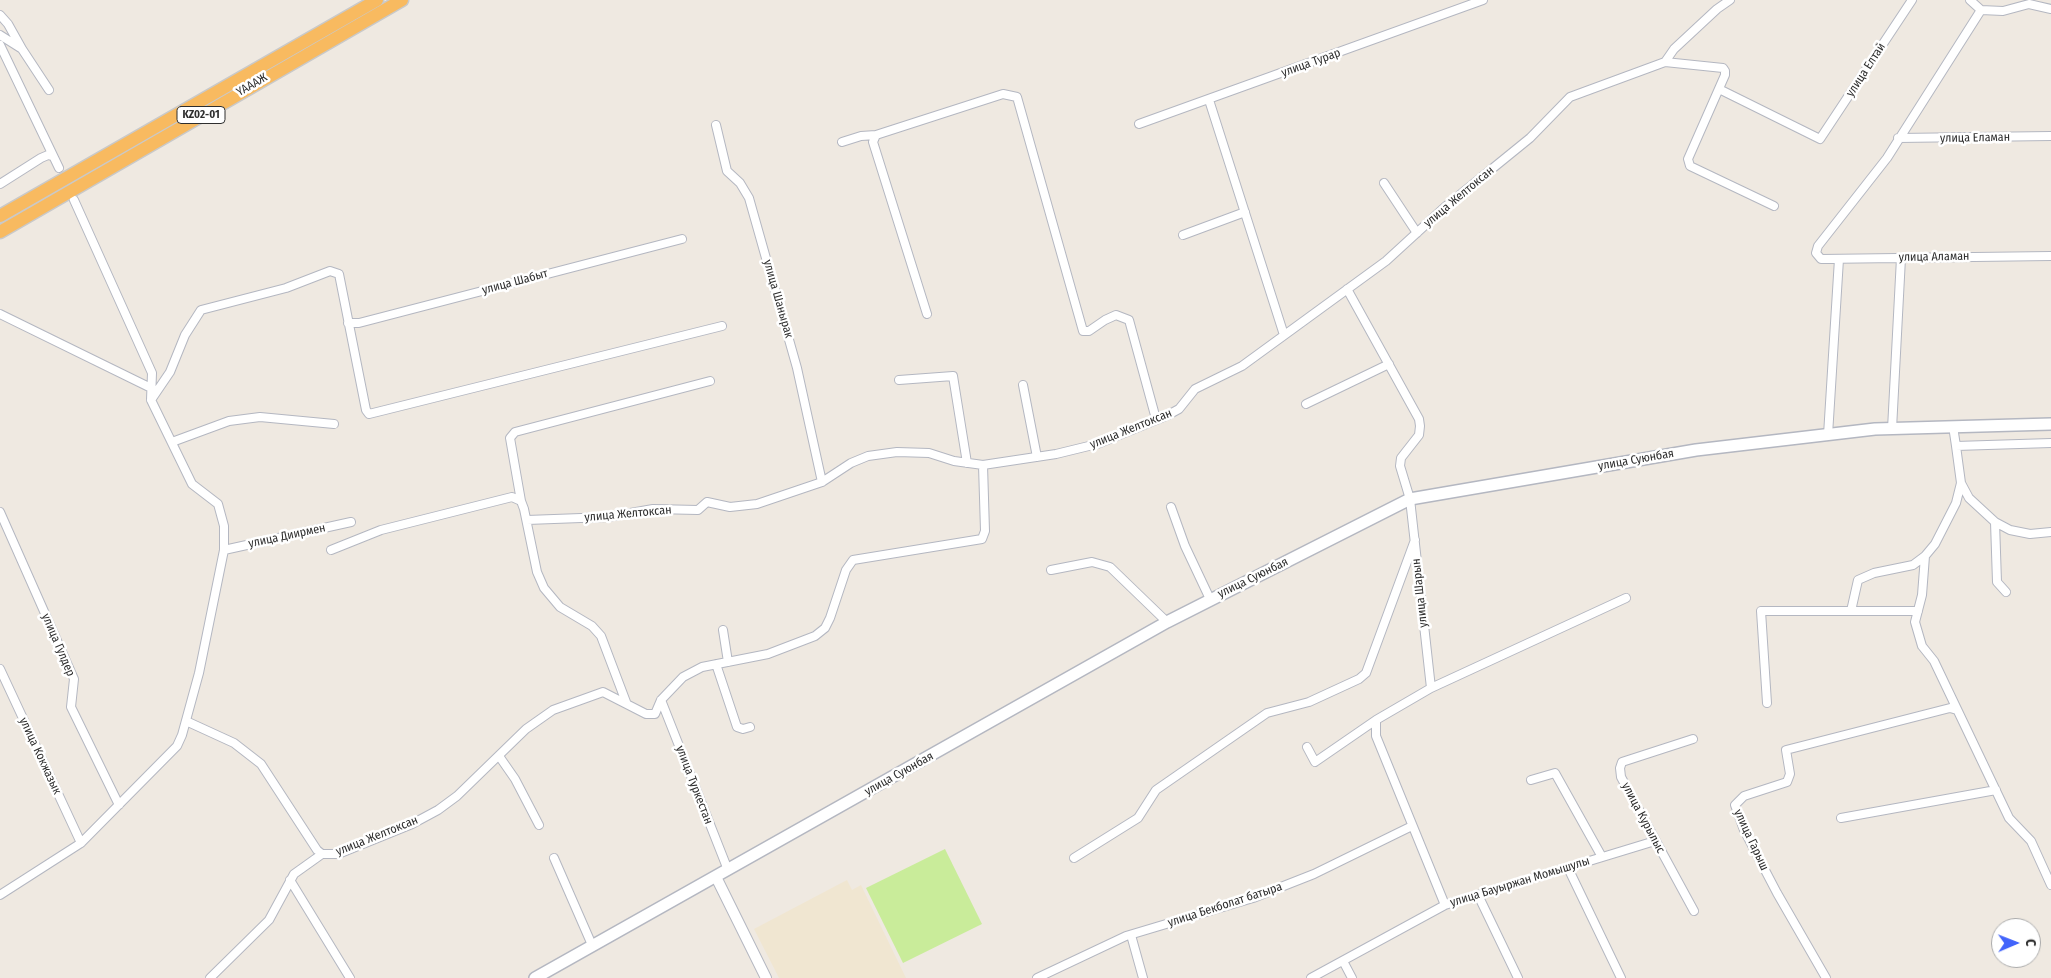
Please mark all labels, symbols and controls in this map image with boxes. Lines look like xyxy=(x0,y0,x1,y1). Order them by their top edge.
street label: улица Елтай xyxy=(1843,40,1889,100)
street label: улица Турар xyxy=(1279,46,1343,80)
street label: ҮАААЖ xyxy=(234,70,270,100)
road number: KZ02-01 xyxy=(177,106,225,124)
street label: улица Еламан xyxy=(1940,130,2010,146)
street label: улица Желтоксан xyxy=(1421,163,1497,231)
street label: улица Аламан xyxy=(1898,249,1970,265)
street label: улица Шанырак xyxy=(760,258,796,340)
street label: улица Шабыт xyxy=(480,266,550,298)
street label: улица Желтоксан xyxy=(1088,406,1174,452)
street label: улица Суюнбая xyxy=(1597,446,1675,474)
street label: улица Желтоксан xyxy=(584,503,672,525)
street label: улица Диирмен xyxy=(247,521,327,551)
street label: улица Суюнбая xyxy=(1215,555,1291,601)
street label: улица Шарын xyxy=(1409,558,1431,628)
street label: улица Гулдер xyxy=(38,611,78,679)
street label: улица Кокжазык xyxy=(16,715,64,797)
street label: улица Туркестан xyxy=(672,744,716,826)
street label: улица Суюнбая xyxy=(862,749,936,799)
street label: улица Курылыс xyxy=(1618,780,1668,856)
street label: улица Гарыш xyxy=(1731,807,1771,873)
street label: улица Желтоксан xyxy=(334,813,420,859)
street label: улица Бауыржан Момышулы xyxy=(1448,854,1592,910)
street label: улица Бекболат батыра xyxy=(1166,880,1284,930)
north arrow xyxy=(1991,918,2041,968)
text: С xyxy=(2022,939,2039,947)

